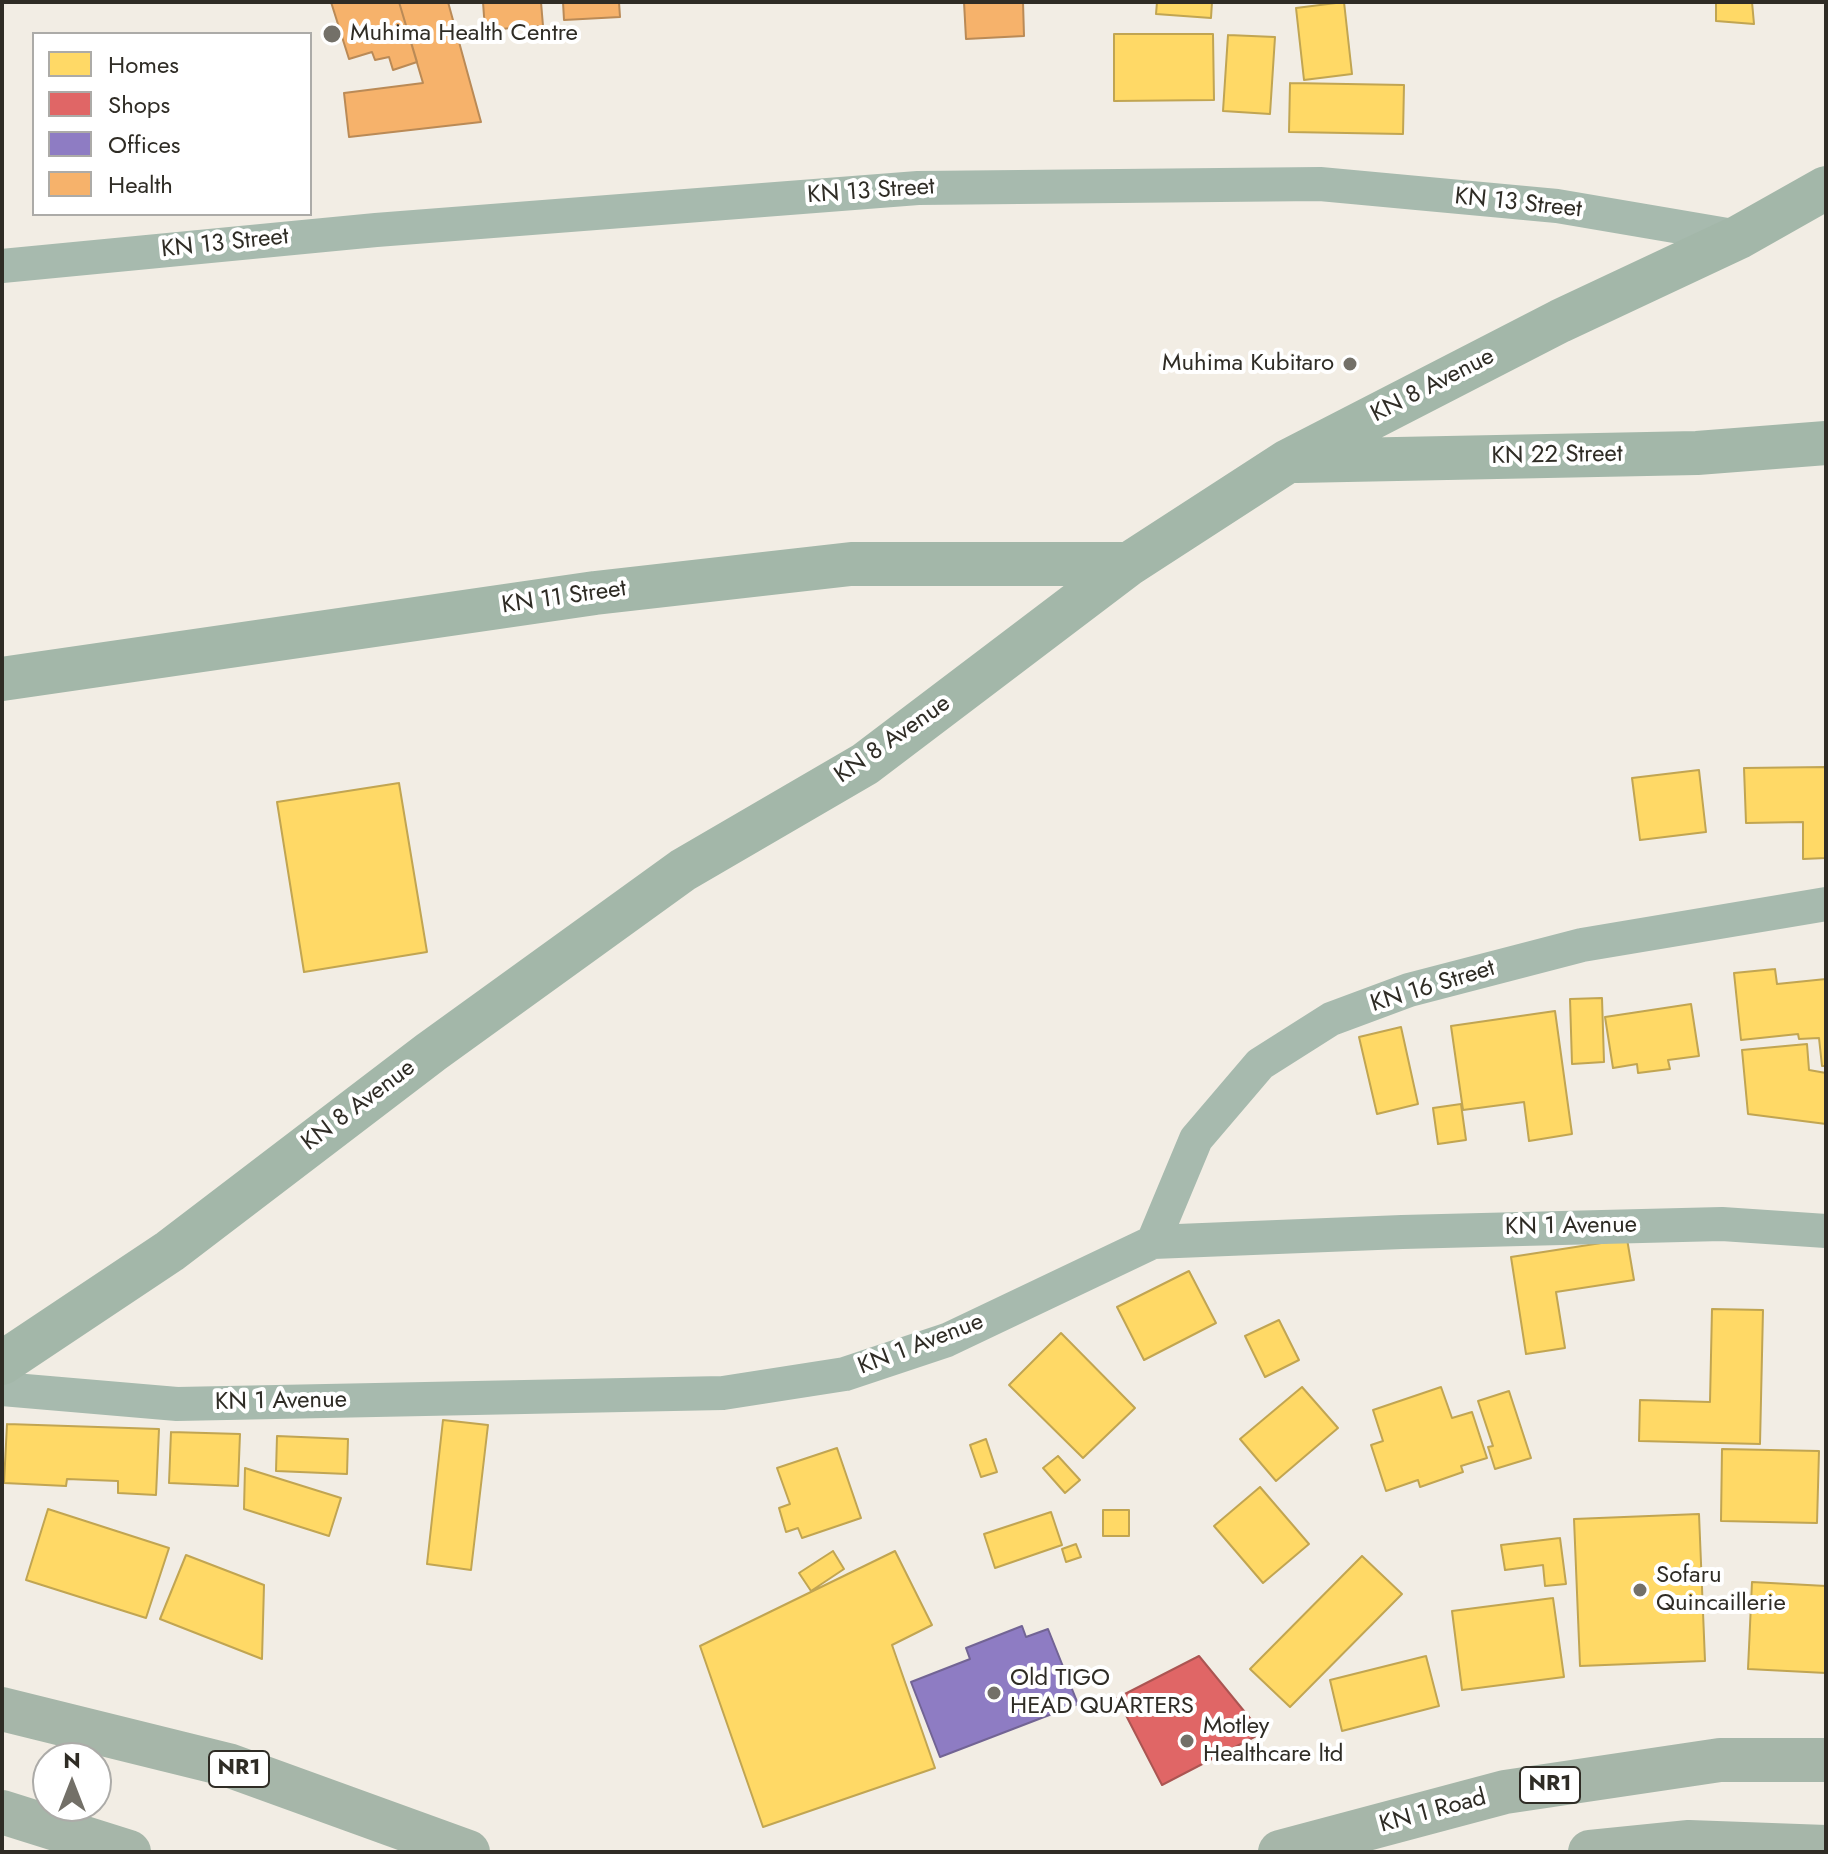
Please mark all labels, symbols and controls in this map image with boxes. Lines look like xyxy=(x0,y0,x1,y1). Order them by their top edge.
place label: Muhima Health Centre xyxy=(350,20,578,48)
marker: Muhima Health Centre xyxy=(321,23,343,45)
legend xyxy=(32,32,312,216)
text: Homes xyxy=(108,47,179,82)
text: Shops xyxy=(108,87,170,122)
text: Offices xyxy=(108,127,180,162)
text: Health xyxy=(108,167,173,202)
street label: KN 13 Street xyxy=(806,173,936,211)
street label: KN 13 Street xyxy=(1453,183,1583,225)
street label: KN 13 Street xyxy=(160,223,290,265)
street label: KN 8 Avenue xyxy=(1367,343,1499,429)
place label: Muhima Kubitaro xyxy=(1162,350,1334,378)
marker: Muhima Kubitaro xyxy=(1341,355,1359,373)
street label: KN 22 Street xyxy=(1491,440,1623,472)
street label: KN 11 Street xyxy=(500,575,628,621)
street label: KN 8 Avenue xyxy=(830,690,956,790)
street label: KN 16 Street xyxy=(1367,954,1499,1020)
street label: KN 8 Avenue xyxy=(297,1054,421,1158)
street label: KN 1 Avenue xyxy=(1505,1211,1637,1243)
street label: KN 1 Avenue xyxy=(854,1308,988,1382)
street label: KN 1 Avenue xyxy=(215,1386,347,1418)
place label: Sofaru Quincaillerie xyxy=(1656,1562,1786,1618)
marker: Sofaru Quincaillerie xyxy=(1631,1581,1649,1599)
place label: Old TIGO HEAD QUARTERS xyxy=(1010,1665,1194,1721)
marker: Old TIGO HEAD QUARTERS xyxy=(985,1684,1003,1702)
place label: Motley Healthcare ltd xyxy=(1203,1713,1343,1769)
marker: Motley Healthcare ltd xyxy=(1178,1732,1196,1750)
north arrow xyxy=(32,1742,112,1822)
text: N xyxy=(63,1744,81,1776)
road number: NR1 xyxy=(209,1751,269,1787)
road number: NR1 xyxy=(1520,1767,1580,1803)
street label: KN 1 Road xyxy=(1377,1784,1489,1840)

